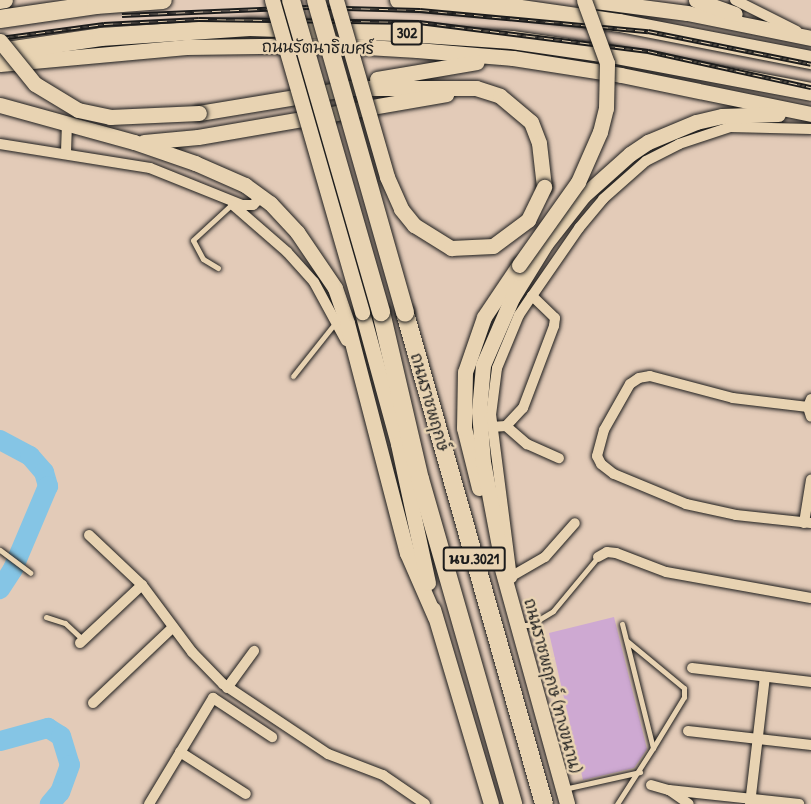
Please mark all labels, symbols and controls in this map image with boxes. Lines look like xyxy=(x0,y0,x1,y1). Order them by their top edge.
road number: 302 xyxy=(390,21,424,45)
street label: ถนนรัตนาธิเบศร์ xyxy=(262,36,374,58)
street label: ถนนราชพฤกษ์ xyxy=(407,351,453,453)
road number: นบ.3021 xyxy=(442,547,506,571)
street label: ถนนราชพฤกษ์ (ทางขนาน) xyxy=(520,596,586,776)

